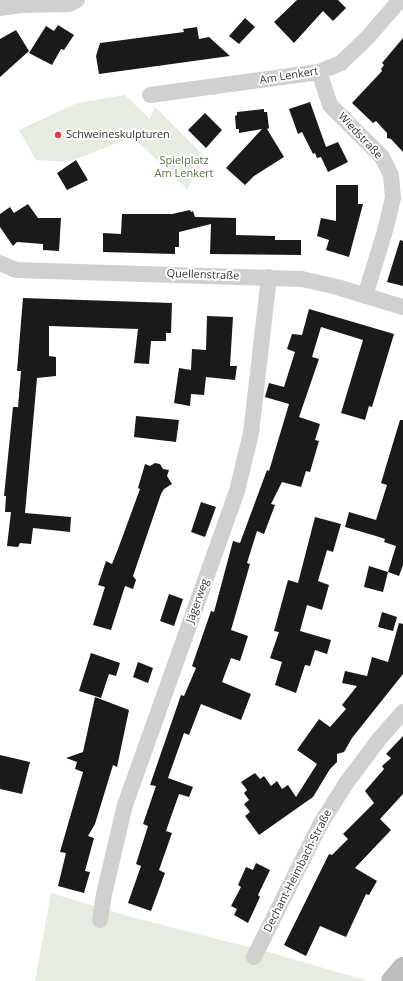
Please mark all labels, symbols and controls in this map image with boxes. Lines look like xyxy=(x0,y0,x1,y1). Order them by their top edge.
street label: Am Lenkert xyxy=(259,65,319,87)
street label: Wiedstraße xyxy=(335,110,385,162)
place label: Schweineskulpturen xyxy=(66,128,170,142)
marker: Schweineskulpturen xyxy=(53,130,63,140)
park label: Spielplatz Am Lenkert xyxy=(154,154,214,180)
street label: Quellenstraße xyxy=(166,267,240,283)
street label: Jägerweg xyxy=(184,577,212,625)
street label: Dechant-Heimbach-Straße xyxy=(261,808,335,934)

